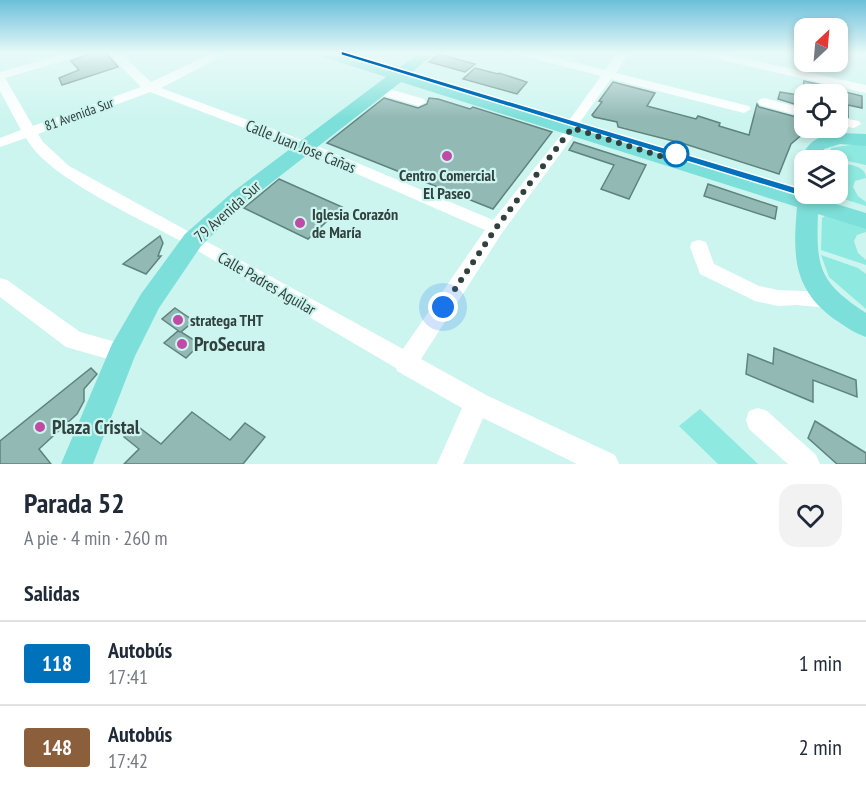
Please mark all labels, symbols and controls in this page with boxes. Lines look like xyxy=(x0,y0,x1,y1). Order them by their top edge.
north arrow xyxy=(794,18,848,72)
map controls xyxy=(794,18,848,204)
button: locate xyxy=(794,84,848,138)
street label: 81 Avenida Sur xyxy=(42,93,116,135)
street label: Calle Juan Jose Cañas xyxy=(243,115,359,177)
unlabelled marker xyxy=(663,141,689,167)
marker: Centro Comercial El Paseo xyxy=(440,149,454,163)
button: layers xyxy=(794,150,848,204)
place label: Centro Comercial El Paseo xyxy=(399,165,495,203)
street label: 79 Avenida Sur xyxy=(190,176,265,246)
place label: Iglesia Corazón de María xyxy=(312,204,398,242)
marker: Iglesia Corazón de María xyxy=(293,216,307,230)
street label: Calle Padres Aguilar xyxy=(215,247,320,319)
your location xyxy=(428,292,458,322)
place label: stratega THT xyxy=(190,310,264,330)
marker: stratega THT xyxy=(171,313,185,327)
place label: ProSecura xyxy=(194,331,265,357)
marker: ProSecura xyxy=(175,337,189,351)
place label: Plaza Cristal xyxy=(52,414,140,440)
marker: Plaza Cristal xyxy=(33,420,47,434)
text: Parada 52 xyxy=(24,484,125,521)
button: heart xyxy=(779,484,842,547)
text: A pie · 4 min · 260 m xyxy=(24,525,167,551)
text: Salidas xyxy=(24,579,80,607)
text: Autobús xyxy=(108,636,172,664)
text: 1 min xyxy=(799,649,842,677)
text: 118 xyxy=(42,650,72,677)
text: 17:41 xyxy=(108,664,148,690)
text: Autobús xyxy=(108,720,172,748)
text: 2 min xyxy=(799,733,842,761)
text: 148 xyxy=(42,734,72,761)
text: 17:42 xyxy=(108,748,148,774)

